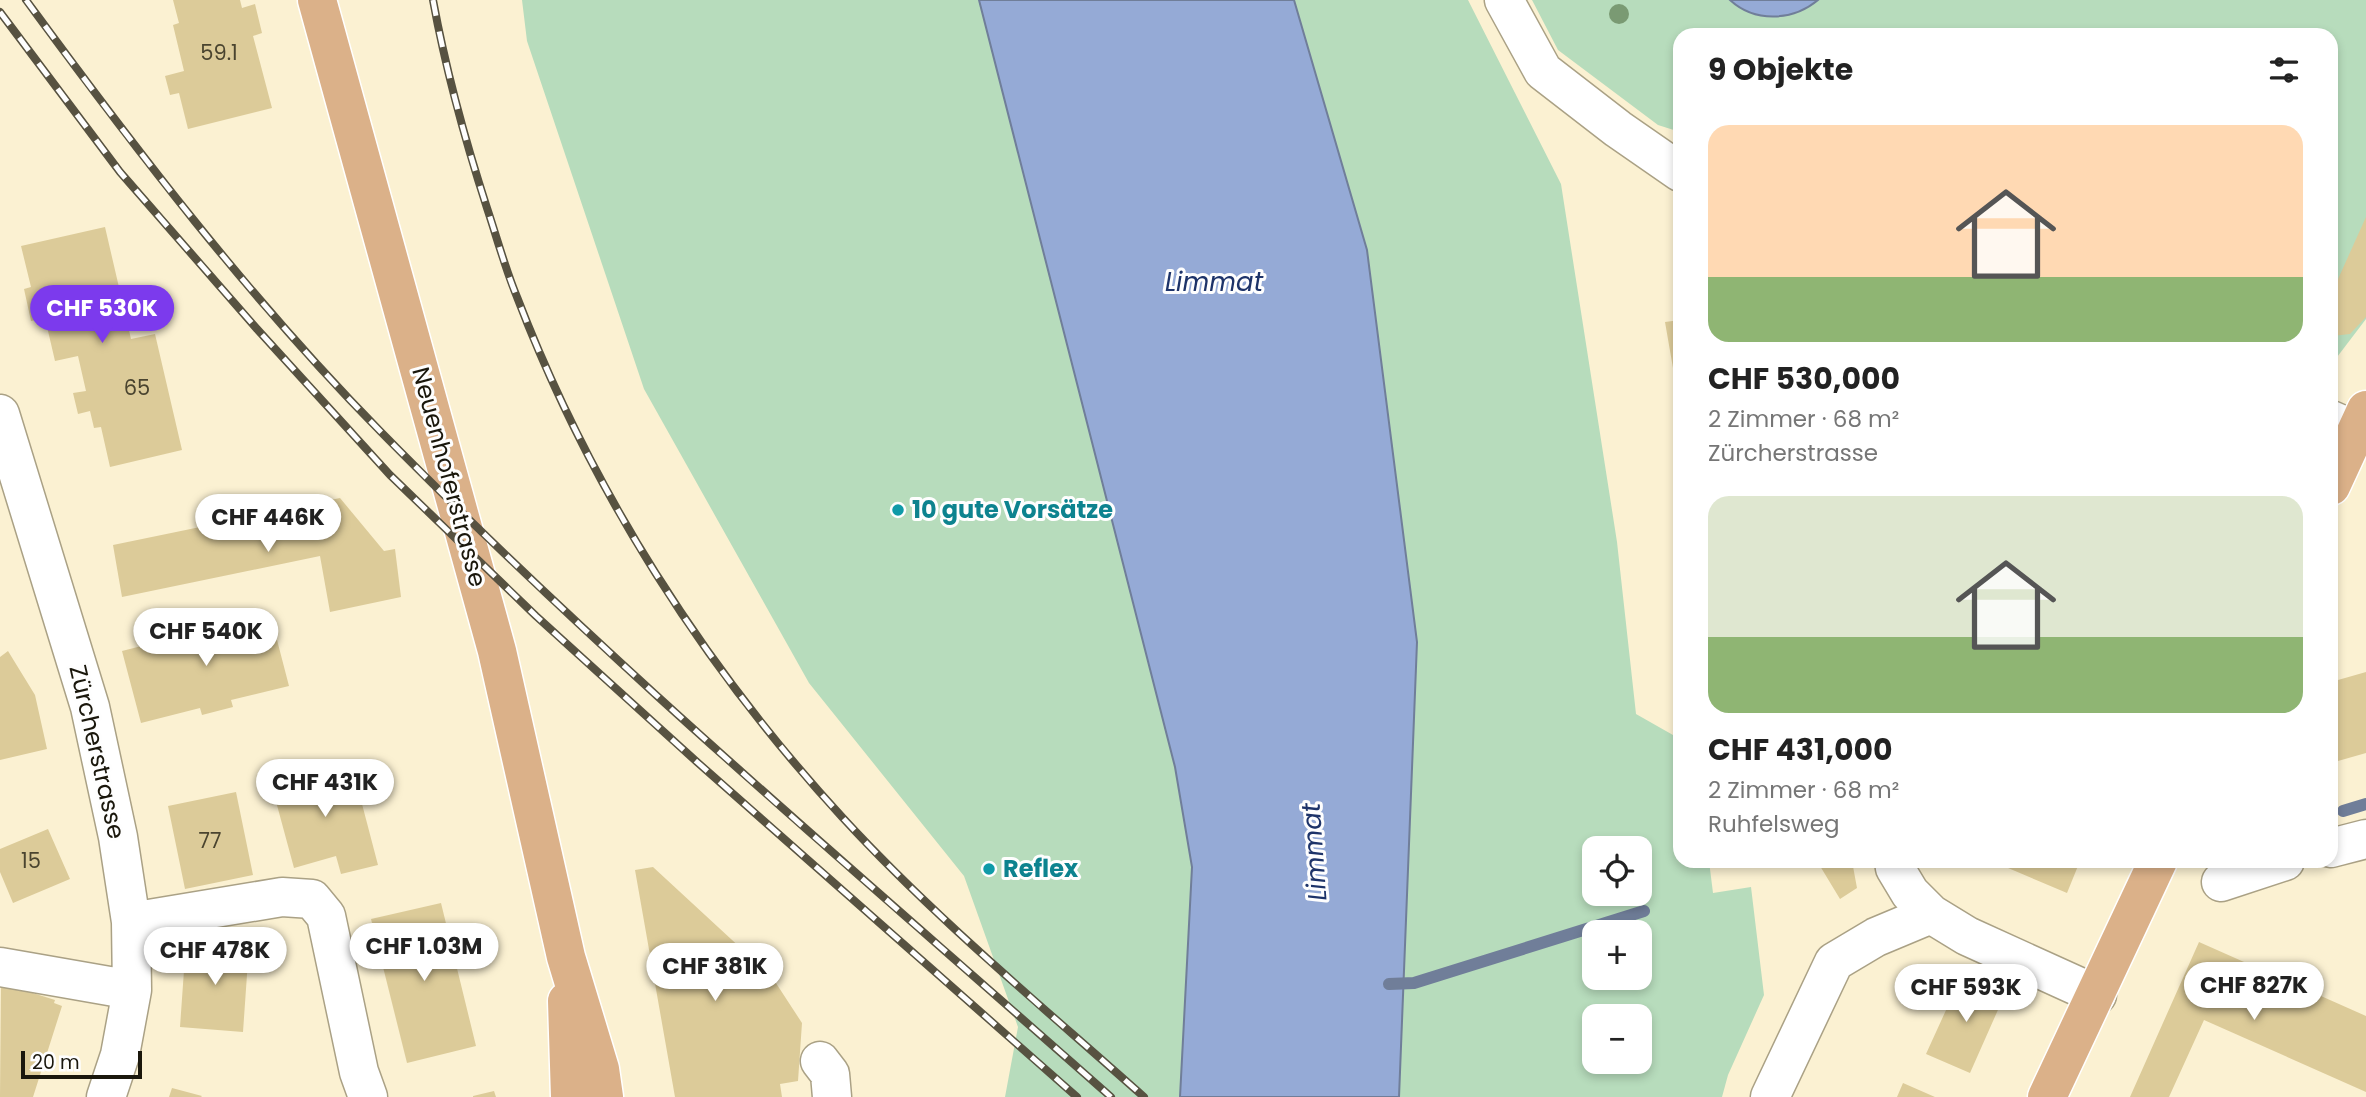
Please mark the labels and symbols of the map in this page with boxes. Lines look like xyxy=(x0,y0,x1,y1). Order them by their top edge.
house number: 59.1 xyxy=(200,38,238,67)
water label: Limmat xyxy=(1165,264,1264,300)
pin: CHF 530K xyxy=(30,286,174,345)
street label: Neuenhoferstrasse xyxy=(404,363,495,590)
house number: 65 xyxy=(124,373,150,402)
place label: 10 gute Vorsätze xyxy=(912,493,1113,526)
pin: CHF 446K xyxy=(196,494,340,554)
marker: 10 gute Vorsätze xyxy=(890,502,906,518)
pin: CHF 540K xyxy=(134,608,278,668)
street label: Zürcherstrasse xyxy=(61,662,134,842)
pin: CHF 431K xyxy=(253,760,397,819)
water label: Limmat xyxy=(1293,801,1335,902)
house number: 77 xyxy=(199,826,221,855)
house number: 15 xyxy=(21,846,41,875)
place label: Reflex xyxy=(1003,852,1079,885)
marker: Reflex xyxy=(981,861,997,877)
pin: CHF 1.03M xyxy=(344,923,504,983)
pin: CHF 478K xyxy=(143,928,287,987)
pin: CHF 381K xyxy=(643,944,787,1003)
pin: CHF 827K xyxy=(2182,962,2326,1022)
pin: CHF 593K xyxy=(1894,964,2038,1024)
scale bar xyxy=(21,1048,142,1080)

